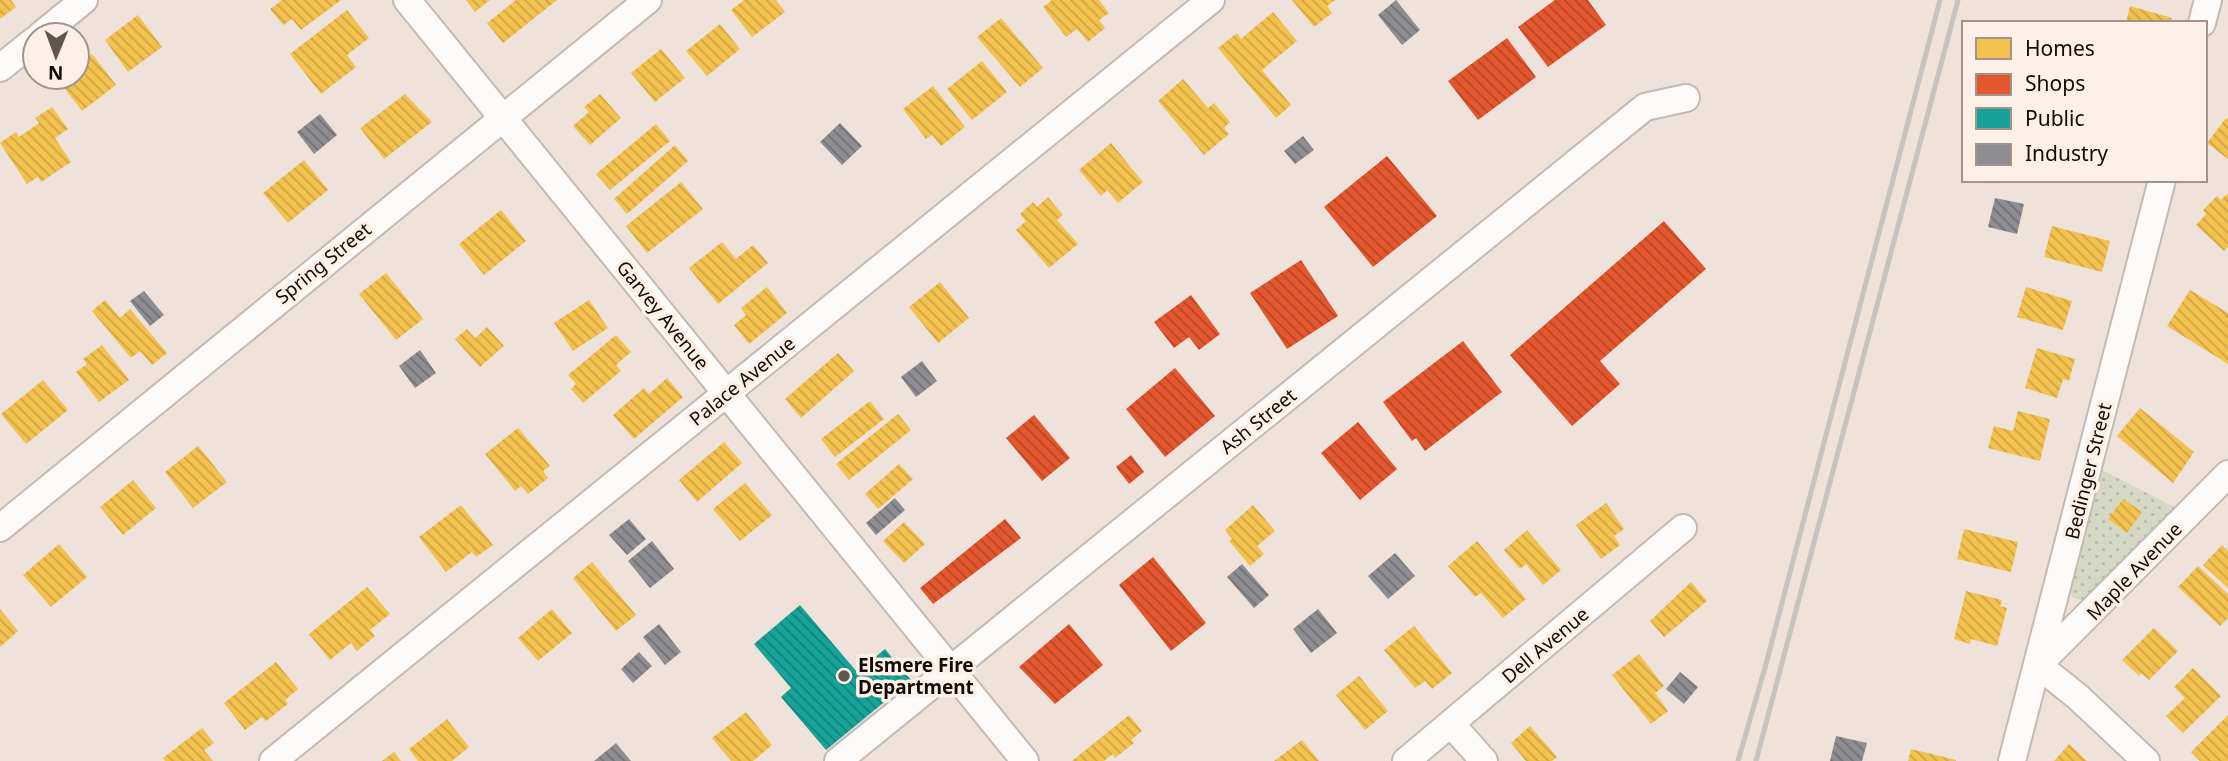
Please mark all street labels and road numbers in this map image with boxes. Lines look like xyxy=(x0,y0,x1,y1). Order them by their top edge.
street label: Spring Street xyxy=(270,216,376,310)
street label: Garvey Avenue xyxy=(611,255,715,375)
street label: Palace Avenue xyxy=(684,330,800,432)
street label: Ash Street xyxy=(1214,382,1302,460)
street label: Bedinger Street xyxy=(2058,400,2118,542)
street label: Maple Avenue xyxy=(2081,516,2187,626)
street label: Dell Avenue xyxy=(1496,601,1594,689)

